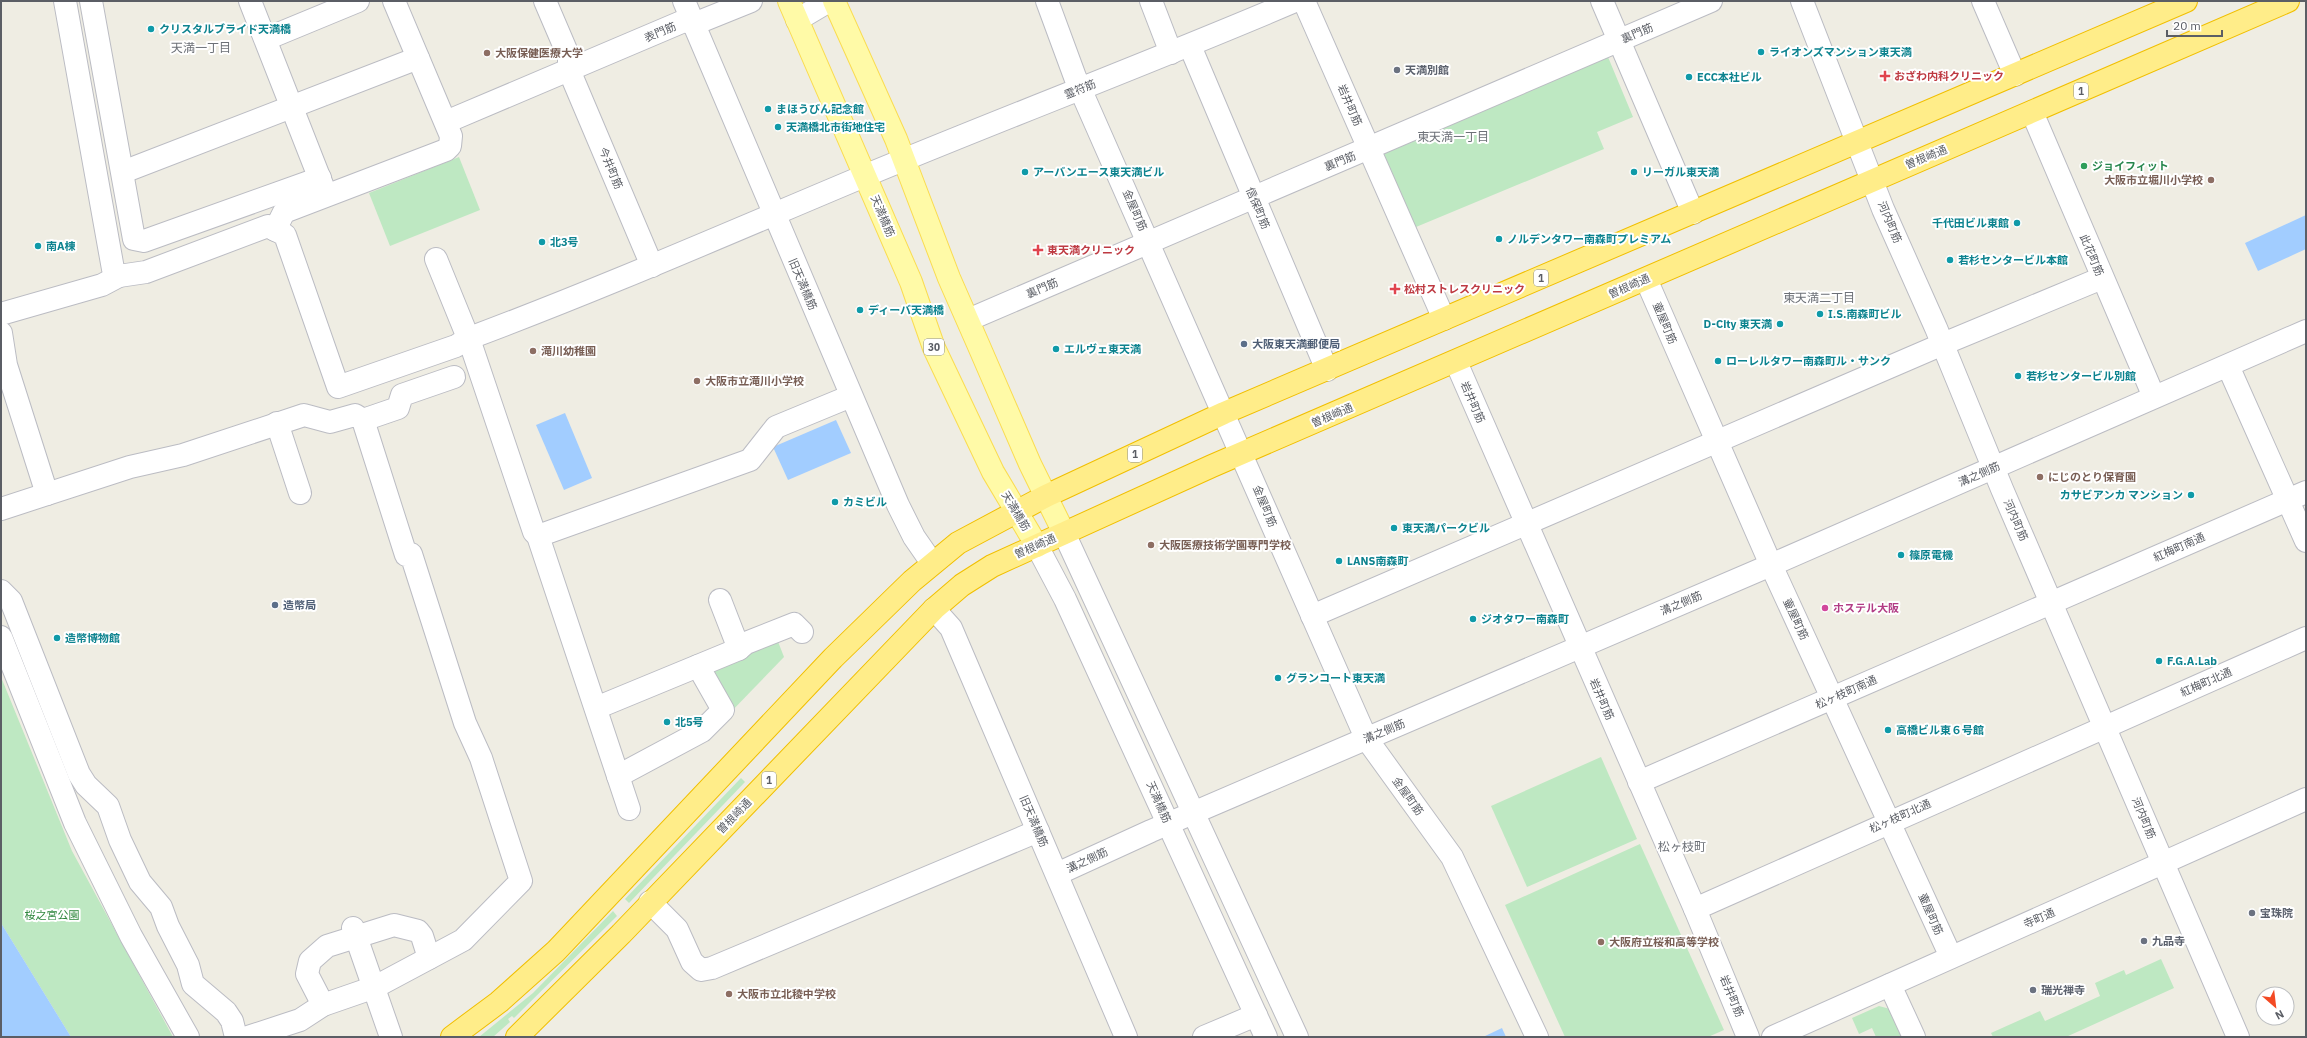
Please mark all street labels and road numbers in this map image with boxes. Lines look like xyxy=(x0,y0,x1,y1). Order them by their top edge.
street label: 表門筋 xyxy=(642,19,678,45)
street label: 裏門筋 xyxy=(1619,20,1655,46)
street label: 霊符筋 xyxy=(1062,76,1098,102)
street label: 岩井町筋 xyxy=(1335,82,1365,128)
road number: 1 xyxy=(2074,83,2088,99)
street label: 曽根崎通 xyxy=(1903,142,1949,172)
street label: 今井町筋 xyxy=(596,145,626,191)
street label: 裏門筋 xyxy=(1322,148,1358,174)
street label: 信保町筋 xyxy=(1243,185,1273,231)
street label: 金屋町筋 xyxy=(1120,187,1150,233)
street label: 天満橋筋 xyxy=(868,193,898,239)
street label: 河内町筋 xyxy=(1875,199,1905,245)
street label: 此花町筋 xyxy=(2077,232,2107,278)
street label: 旧天満橋筋 xyxy=(786,256,820,312)
road number: 1 xyxy=(1534,270,1548,286)
street label: 曽根崎通 xyxy=(1606,271,1652,301)
street label: 裏門筋 xyxy=(1024,275,1060,301)
street label: 壷屋町筋 xyxy=(1650,300,1680,346)
road number: 30 xyxy=(924,339,944,355)
street label: 岩井町筋 xyxy=(1458,379,1488,425)
street label: 曽根崎通 xyxy=(1309,400,1355,430)
road number: 1 xyxy=(1128,446,1142,462)
street label: 溝之側筋 xyxy=(1956,459,2002,489)
street label: 金屋町筋 xyxy=(1250,483,1280,529)
street label: 天満橋筋 xyxy=(999,489,1033,533)
street label: 河内町筋 xyxy=(2001,497,2031,543)
street label: 紅梅町南通 xyxy=(2151,529,2207,565)
street label: 曽根崎通 xyxy=(1012,531,1058,561)
street label: 溝之側筋 xyxy=(1658,588,1704,618)
street label: 壷屋町筋 xyxy=(1780,596,1812,642)
street label: 紅梅町北通 xyxy=(2178,664,2234,700)
street label: 松ヶ枝町南通 xyxy=(1813,672,1879,712)
street label: 岩井町筋 xyxy=(1587,676,1617,722)
street label: 溝之側筋 xyxy=(1361,716,1407,746)
road number: 1 xyxy=(762,772,776,788)
street label: 金屋町筋 xyxy=(1389,774,1427,818)
street label: 天満橋筋 xyxy=(1144,779,1174,825)
street label: 旧天満橋筋 xyxy=(1017,793,1051,849)
street label: 曽根崎通 xyxy=(714,795,754,837)
street label: 河内町筋 xyxy=(2129,795,2159,841)
street label: 松ヶ枝町北通 xyxy=(1867,796,1933,836)
street label: 溝之側筋 xyxy=(1064,844,1110,876)
street label: 壷屋町筋 xyxy=(1916,891,1946,937)
street label: 寺町通 xyxy=(2021,905,2057,931)
street label: 岩井町筋 xyxy=(1717,973,1747,1019)

